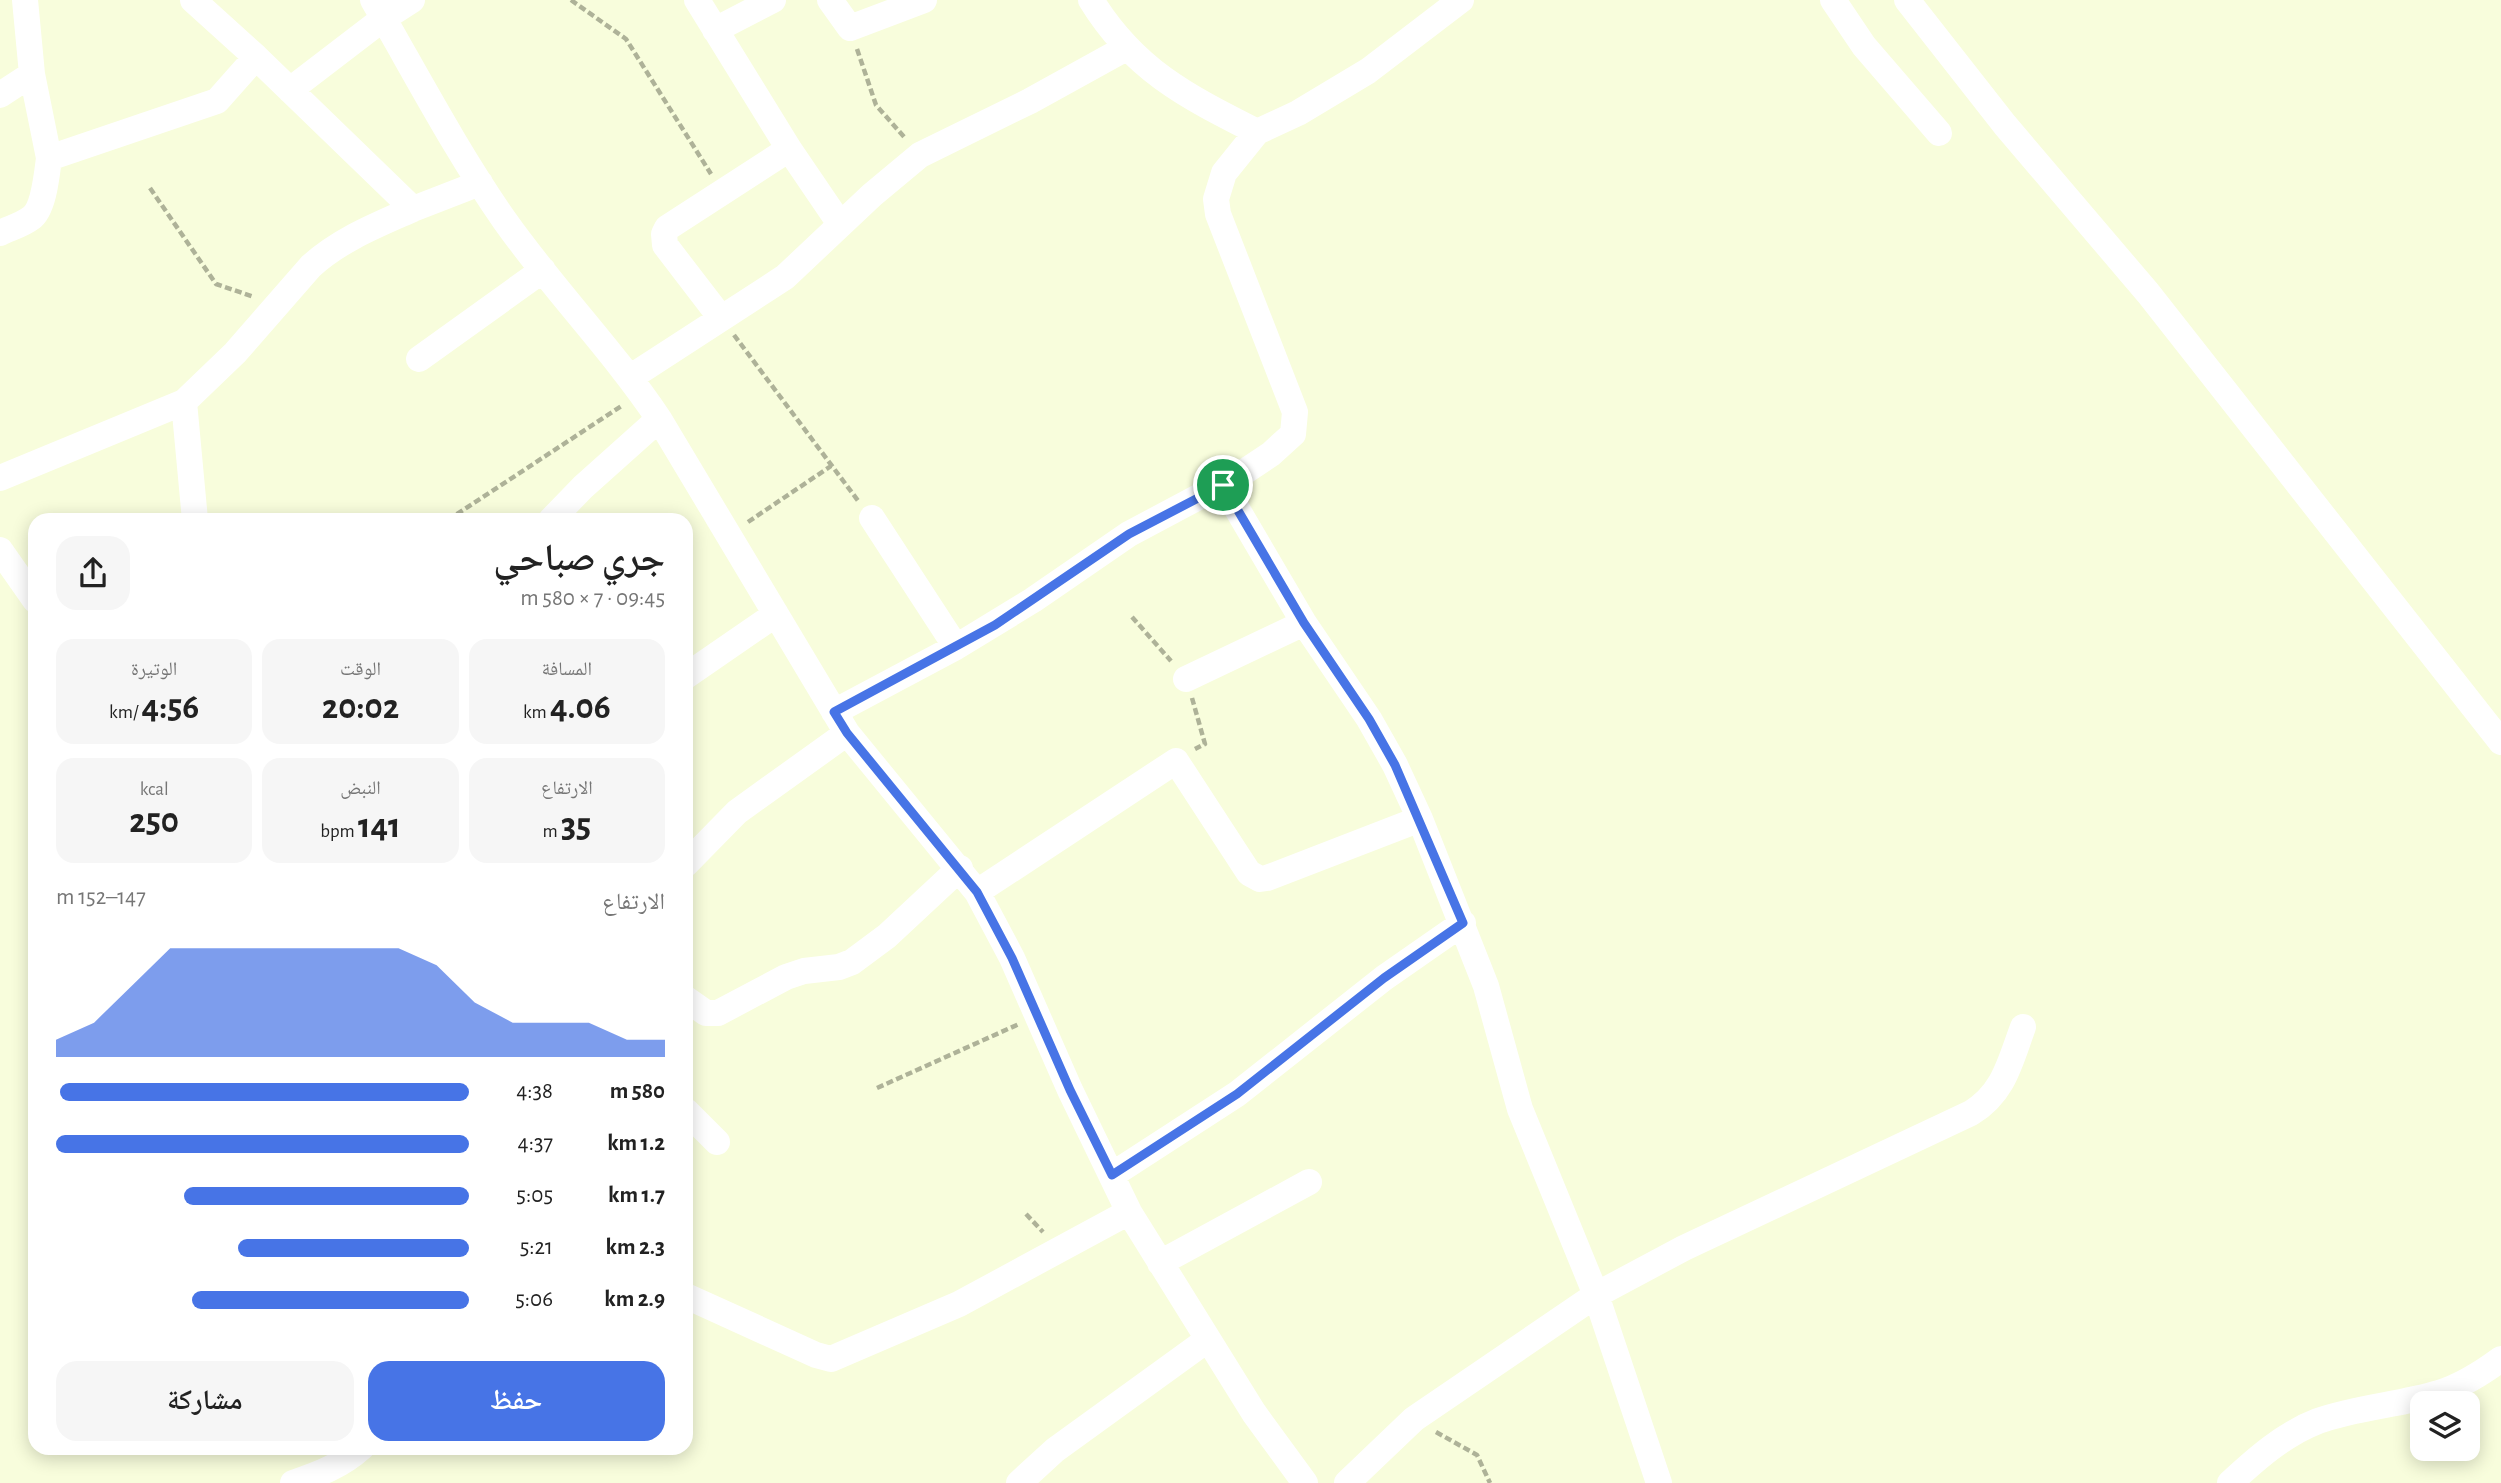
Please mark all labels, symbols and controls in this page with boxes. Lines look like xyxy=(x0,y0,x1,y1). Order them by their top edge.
pin xyxy=(1193,455,1253,515)
icon: arrive xyxy=(1204,466,1242,504)
button: share xyxy=(56,536,130,610)
text: جري صباحي xyxy=(493,540,665,578)
text: 09:45 · 7 × 580 m xyxy=(520,587,665,610)
text: الوتيرة xyxy=(131,660,177,679)
text: الوقت xyxy=(340,660,381,679)
text: المسافة xyxy=(542,660,592,679)
text: 4:56 xyxy=(142,690,199,725)
text: 20:02 xyxy=(322,690,399,725)
text: 4.06 xyxy=(550,690,611,725)
text: /km xyxy=(109,703,142,722)
text: km xyxy=(523,703,550,722)
text: النبض xyxy=(340,779,381,798)
text: الارتفاع xyxy=(541,779,593,798)
text: kcal xyxy=(140,780,169,799)
text: 250 xyxy=(129,804,179,839)
text: 141 xyxy=(358,809,401,844)
text: 35 xyxy=(561,809,591,844)
text: bpm xyxy=(320,822,358,841)
text: m xyxy=(543,822,561,841)
text: 147–152 m xyxy=(56,886,146,909)
text: الارتفاع xyxy=(602,891,665,914)
text: 4:38 xyxy=(516,1080,553,1103)
text: 580 m xyxy=(610,1080,665,1103)
text: 4:37 xyxy=(518,1132,553,1155)
text: 1.2 km xyxy=(607,1132,665,1155)
text: 5:05 xyxy=(516,1184,553,1207)
text: 1.7 km xyxy=(608,1184,665,1207)
text: 5:21 xyxy=(520,1236,553,1259)
text: 2.3 km xyxy=(606,1236,665,1259)
text: 5:06 xyxy=(515,1288,553,1311)
text: 2.9 km xyxy=(604,1288,665,1311)
button: مشاركة xyxy=(56,1361,354,1441)
button: حفظ xyxy=(368,1361,665,1441)
map controls xyxy=(2410,1391,2480,1461)
button: layers xyxy=(2410,1391,2480,1461)

